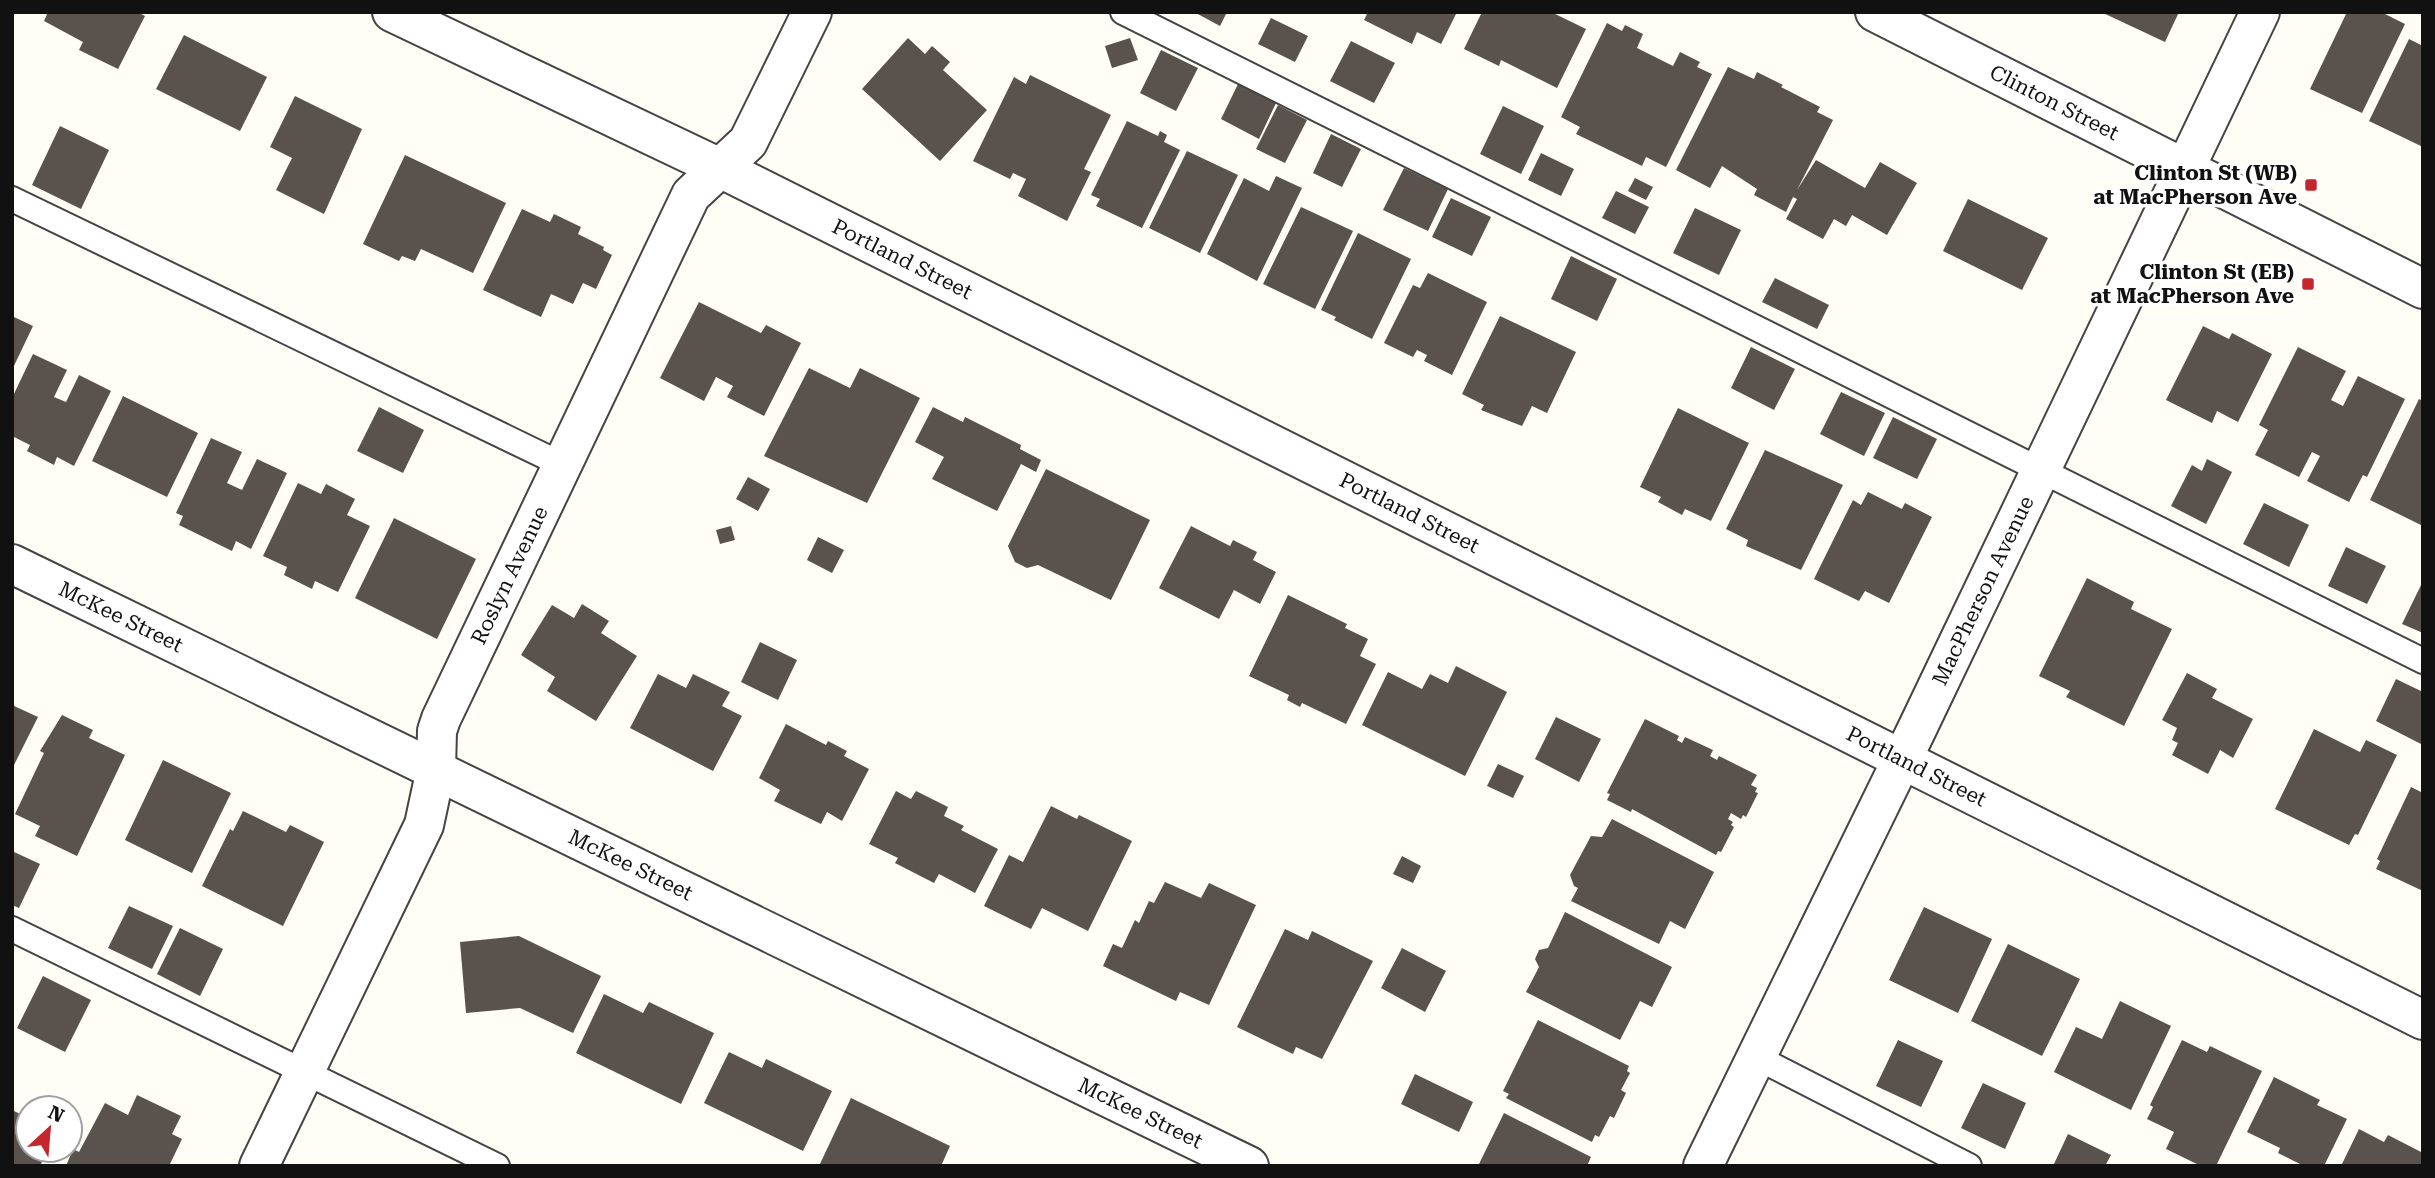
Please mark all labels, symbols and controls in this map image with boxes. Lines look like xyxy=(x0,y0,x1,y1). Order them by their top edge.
street label: Clinton Street xyxy=(1986,60,2123,145)
place label: Clinton St (WB) at MacPherson Ave xyxy=(2093,161,2297,209)
marker: Clinton St (WB) at MacPherson Ave xyxy=(2303,177,2319,193)
street label: Portland Street xyxy=(828,214,976,304)
place label: Clinton St (EB) at MacPherson Ave xyxy=(2090,260,2294,308)
marker: Clinton St (EB) at MacPherson Ave xyxy=(2300,276,2316,292)
street label: Portland Street xyxy=(1335,468,1483,558)
street label: MacPherson Avenue xyxy=(1928,492,2039,689)
street label: Roslyn Avenue xyxy=(466,502,553,648)
street label: McKee Street xyxy=(55,577,187,657)
street label: Portland Street xyxy=(1843,722,1990,812)
street label: McKee Street xyxy=(565,825,697,906)
street label: McKee Street xyxy=(1074,1073,1207,1154)
north arrow xyxy=(14,1094,84,1164)
text: N xyxy=(45,1101,68,1128)

